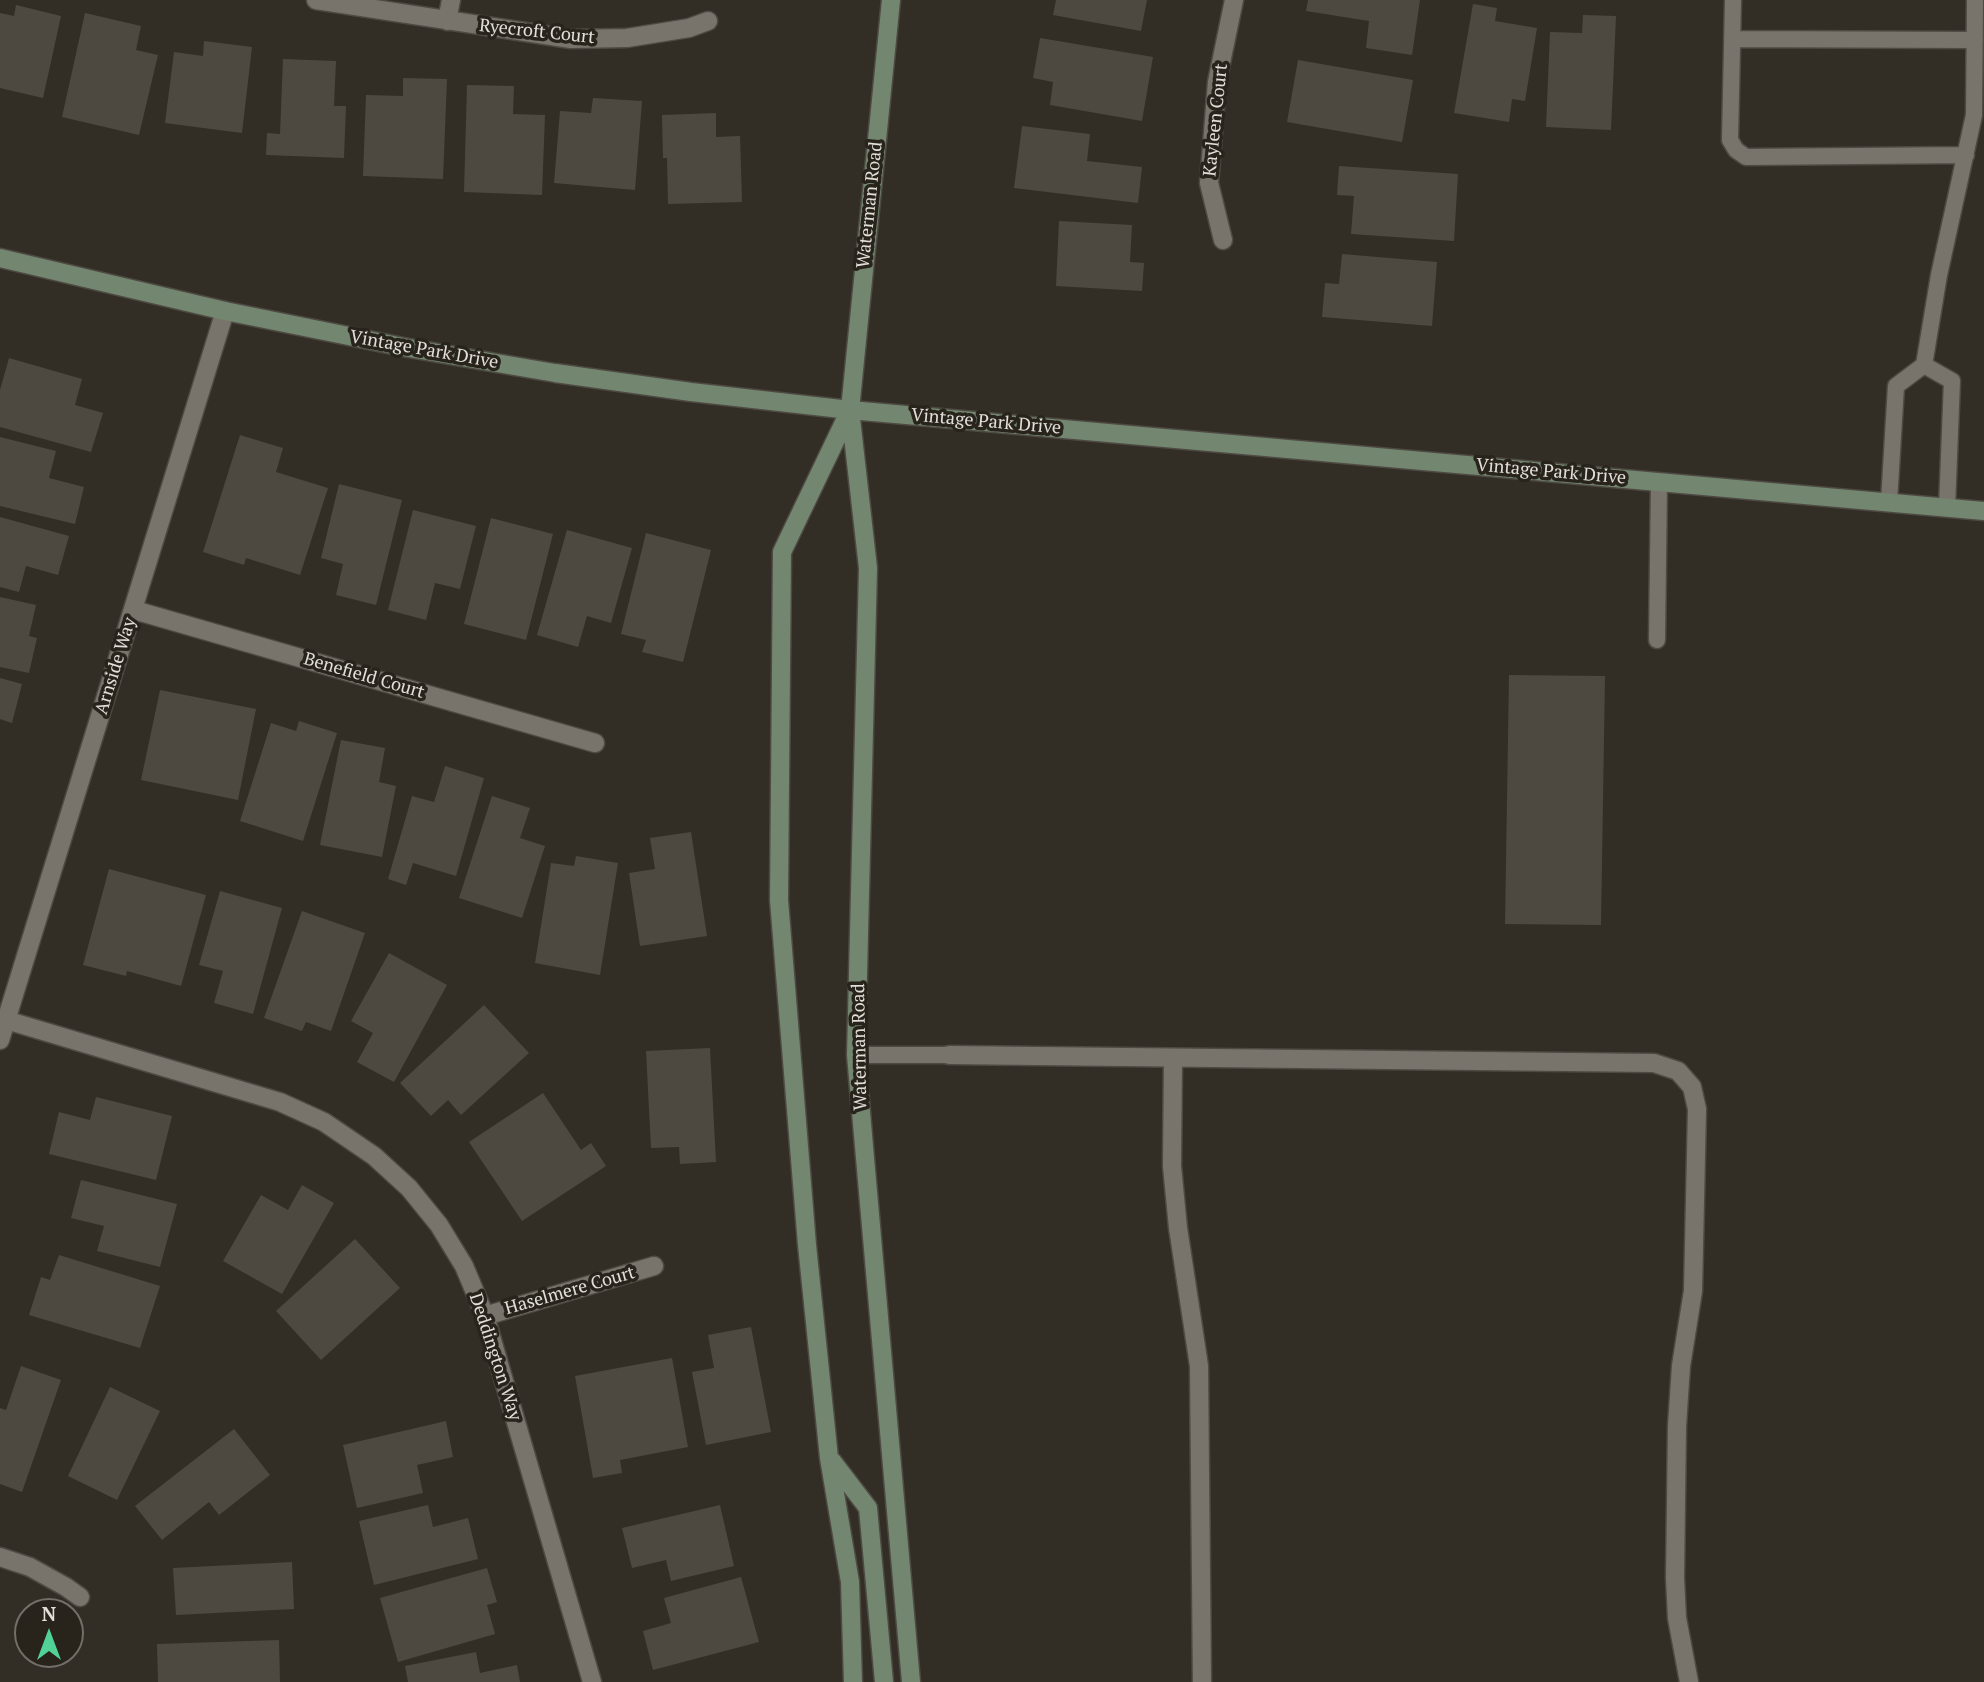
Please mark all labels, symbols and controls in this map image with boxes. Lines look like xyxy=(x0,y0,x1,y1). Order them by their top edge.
street label: Ryecroft Court xyxy=(478,15,596,49)
street label: Kayleen Court xyxy=(1199,62,1233,178)
street label: Waterman Road xyxy=(853,141,887,269)
street label: Vintage Park Drive xyxy=(348,326,500,374)
street label: Vintage Park Drive xyxy=(910,405,1062,439)
street label: Vintage Park Drive xyxy=(1475,455,1627,489)
street label: Arnside Way xyxy=(91,615,141,717)
street label: Benefield Court xyxy=(301,648,427,704)
street label: Waterman Road xyxy=(848,983,872,1111)
street label: Haselmere Court xyxy=(502,1262,638,1320)
street label: Deddington Way xyxy=(464,1290,526,1424)
north arrow xyxy=(14,1598,84,1668)
text: N xyxy=(42,1601,56,1626)

